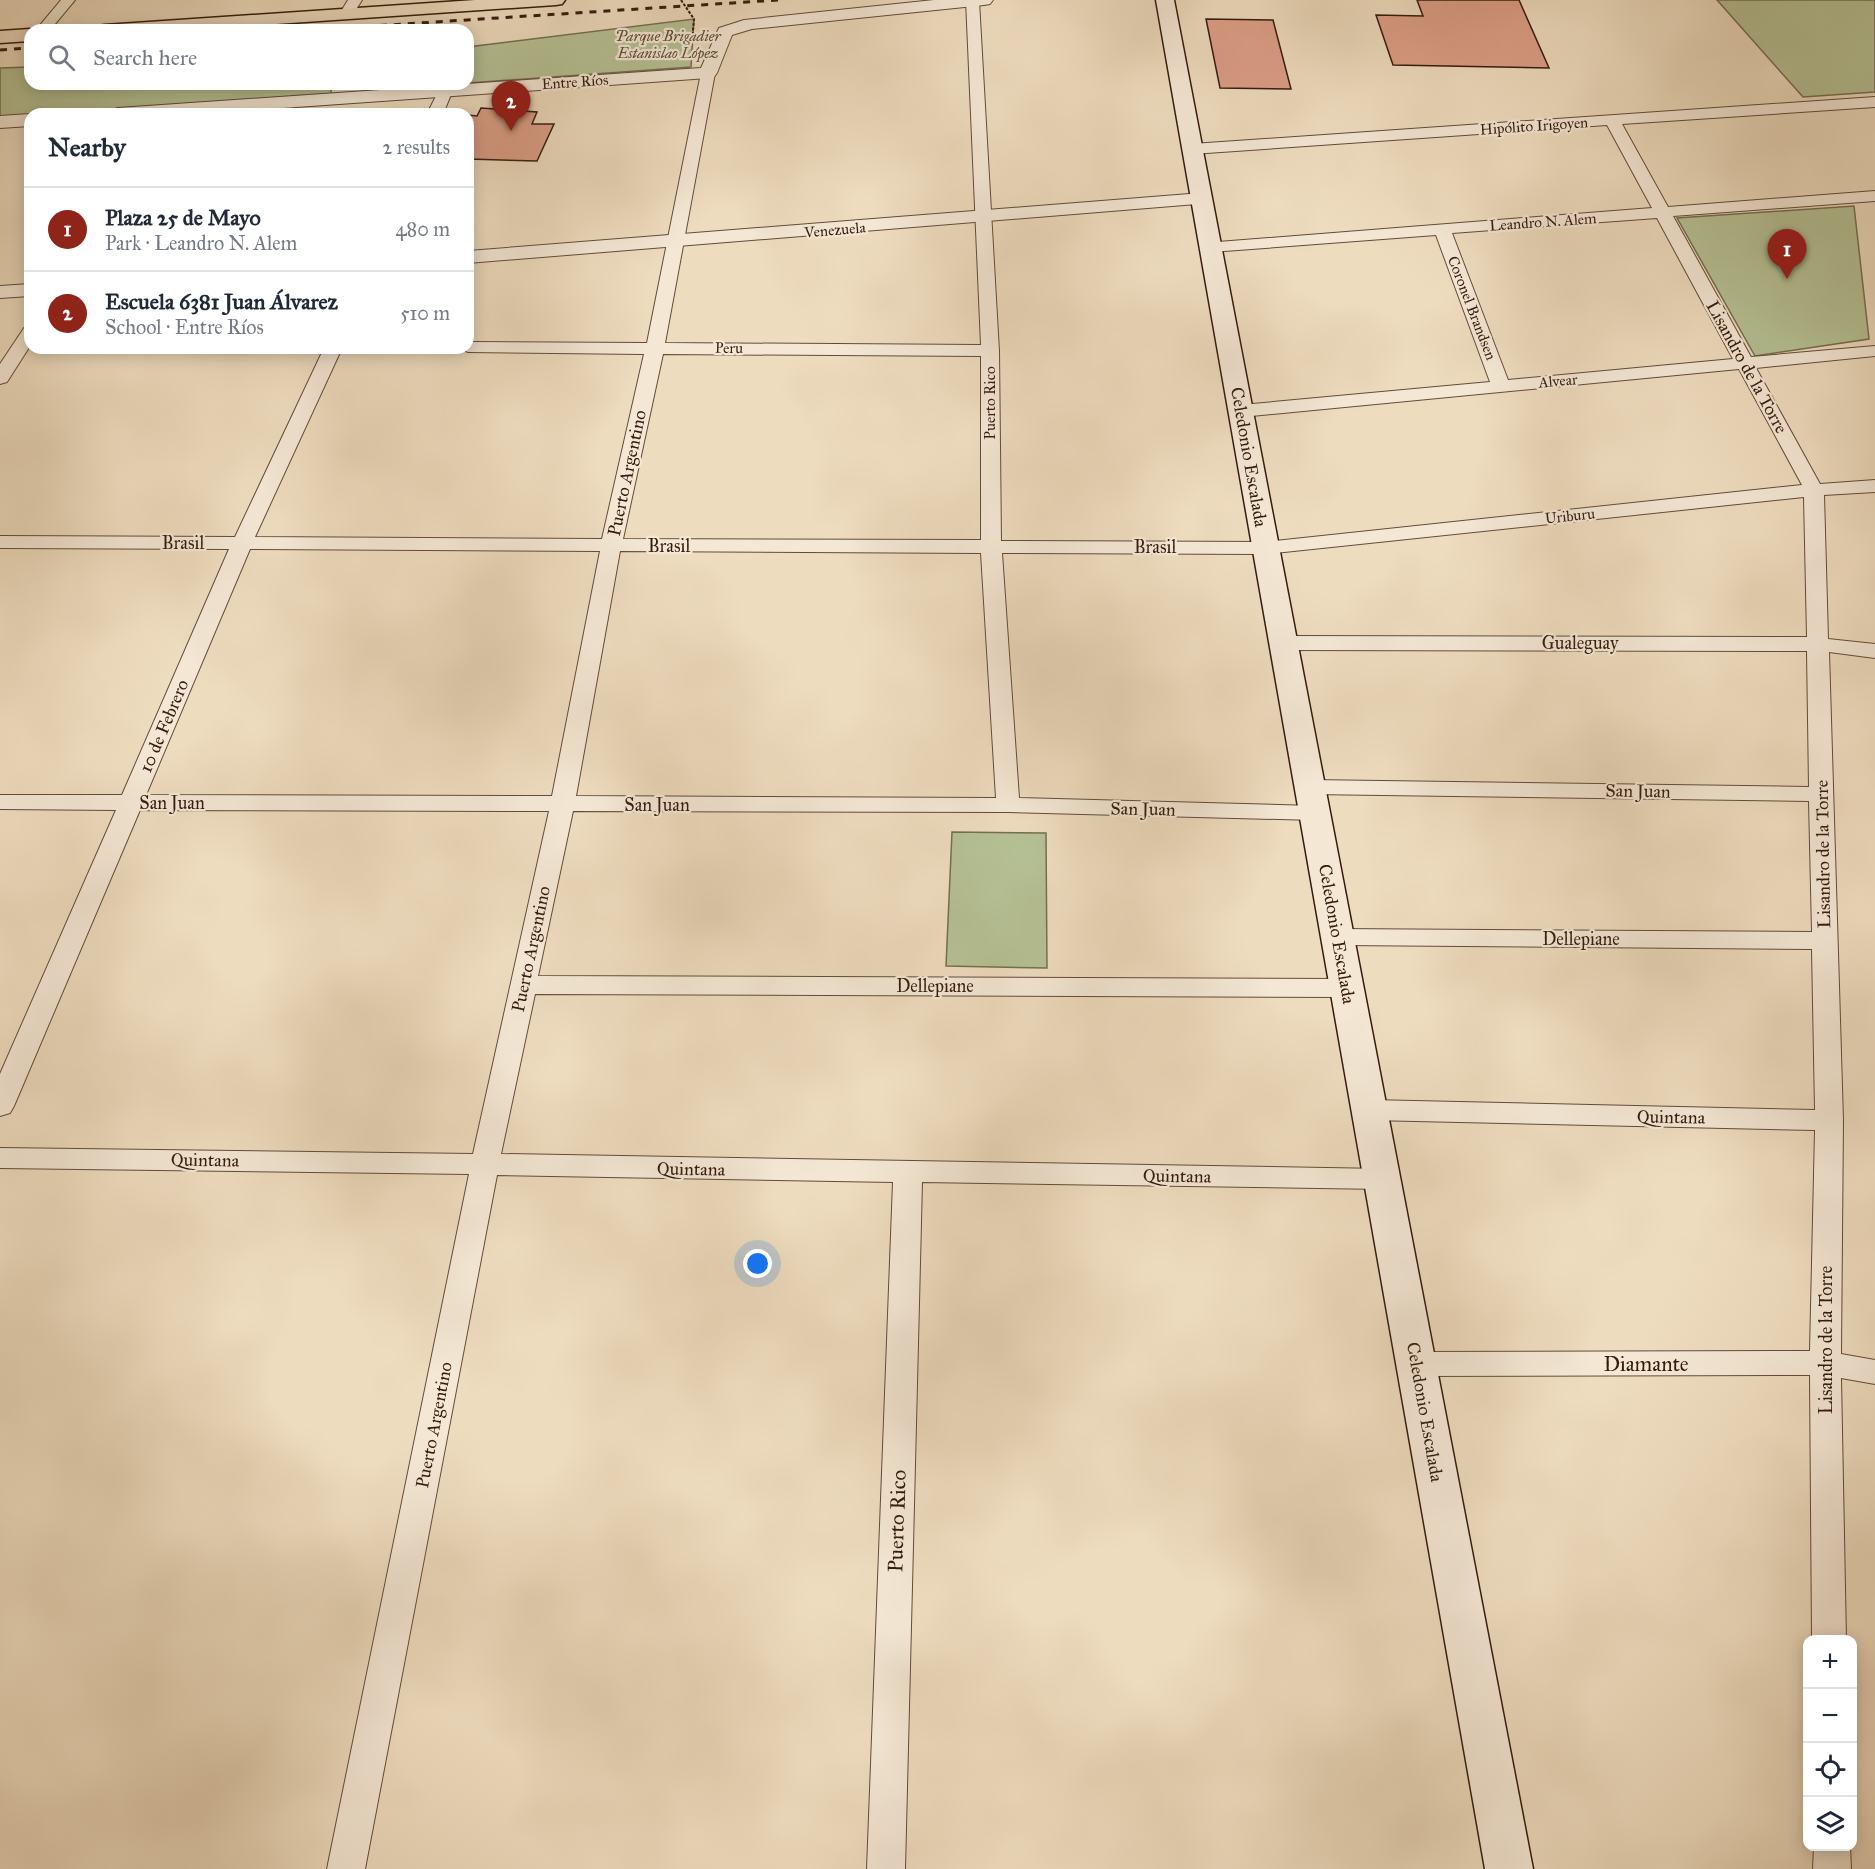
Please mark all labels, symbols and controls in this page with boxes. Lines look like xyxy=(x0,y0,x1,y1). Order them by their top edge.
search box xyxy=(24,24,474,90)
park label: Parque Brigadier Estanislao López xyxy=(615,27,721,63)
icon: search xyxy=(45,41,78,74)
text: Search here xyxy=(93,44,197,71)
street label: Entre Ríos xyxy=(541,71,609,93)
pin: 2 xyxy=(492,82,530,131)
street label: Hipólito Irigoyen xyxy=(1479,113,1589,139)
text: Nearby xyxy=(48,131,126,163)
text: 2 results xyxy=(382,135,450,159)
text: Plaza 25 de Mayo xyxy=(105,204,261,231)
street label: Leandro N. Alem xyxy=(1489,209,1598,235)
text: 1 xyxy=(64,217,71,241)
text: 480 m xyxy=(395,217,450,241)
street label: Venezuela xyxy=(803,218,867,242)
pin: 1 xyxy=(1768,230,1806,279)
text: Park · Leandro N. Alem xyxy=(105,231,297,255)
street label: Coronel Brandsen xyxy=(1444,253,1500,363)
text: Escuela 6381 Juan Álvarez xyxy=(105,288,338,315)
street label: Lisandro de la Torre xyxy=(1701,297,1793,437)
text: 2 xyxy=(63,301,72,325)
text: 510 m xyxy=(400,301,450,325)
text: School · Entre Ríos xyxy=(105,315,264,339)
street label: Peru xyxy=(715,339,743,357)
street label: Puerto Rico xyxy=(981,366,999,440)
street label: Alvear xyxy=(1537,370,1579,392)
street label: Celedonio Escalada xyxy=(1226,385,1272,529)
street label: Puerto Argentino xyxy=(603,408,652,538)
street label: Uriburu xyxy=(1544,504,1596,528)
street label: Brasil xyxy=(162,532,204,554)
street label: Brasil xyxy=(648,535,690,557)
street label: Brasil xyxy=(1134,536,1176,558)
street label: Gualeguay xyxy=(1542,632,1619,655)
street label: 10 de Febrero xyxy=(134,676,194,776)
street label: San Juan xyxy=(1605,779,1671,804)
street label: Lisandro de la Torre xyxy=(1811,780,1835,928)
street label: San Juan xyxy=(139,792,205,815)
street label: San Juan xyxy=(624,794,690,817)
street label: San Juan xyxy=(1110,797,1176,822)
street label: Celedonio Escalada xyxy=(1314,862,1360,1006)
street label: Puerto Argentino xyxy=(507,884,556,1014)
street label: Dellepiane xyxy=(1542,928,1620,950)
street label: Dellepiane xyxy=(896,975,974,997)
street label: Quintana xyxy=(1637,1105,1706,1129)
street label: Quintana xyxy=(171,1148,240,1172)
street label: Quintana xyxy=(657,1157,726,1181)
street label: Quintana xyxy=(1143,1164,1212,1188)
your location xyxy=(743,1249,772,1278)
street label: Lisandro de la Torre xyxy=(1815,1266,1837,1414)
street label: Celedonio Escalada xyxy=(1402,1340,1448,1484)
street label: Diamante xyxy=(1603,1351,1689,1377)
street label: Puerto Argentino xyxy=(411,1360,458,1490)
street label: Puerto Rico xyxy=(882,1469,912,1573)
map controls xyxy=(1803,1635,1857,1851)
button: + xyxy=(1803,1635,1857,1689)
button: − xyxy=(1803,1689,1857,1743)
button: locate xyxy=(1803,1743,1857,1797)
button: layers xyxy=(1803,1797,1857,1851)

